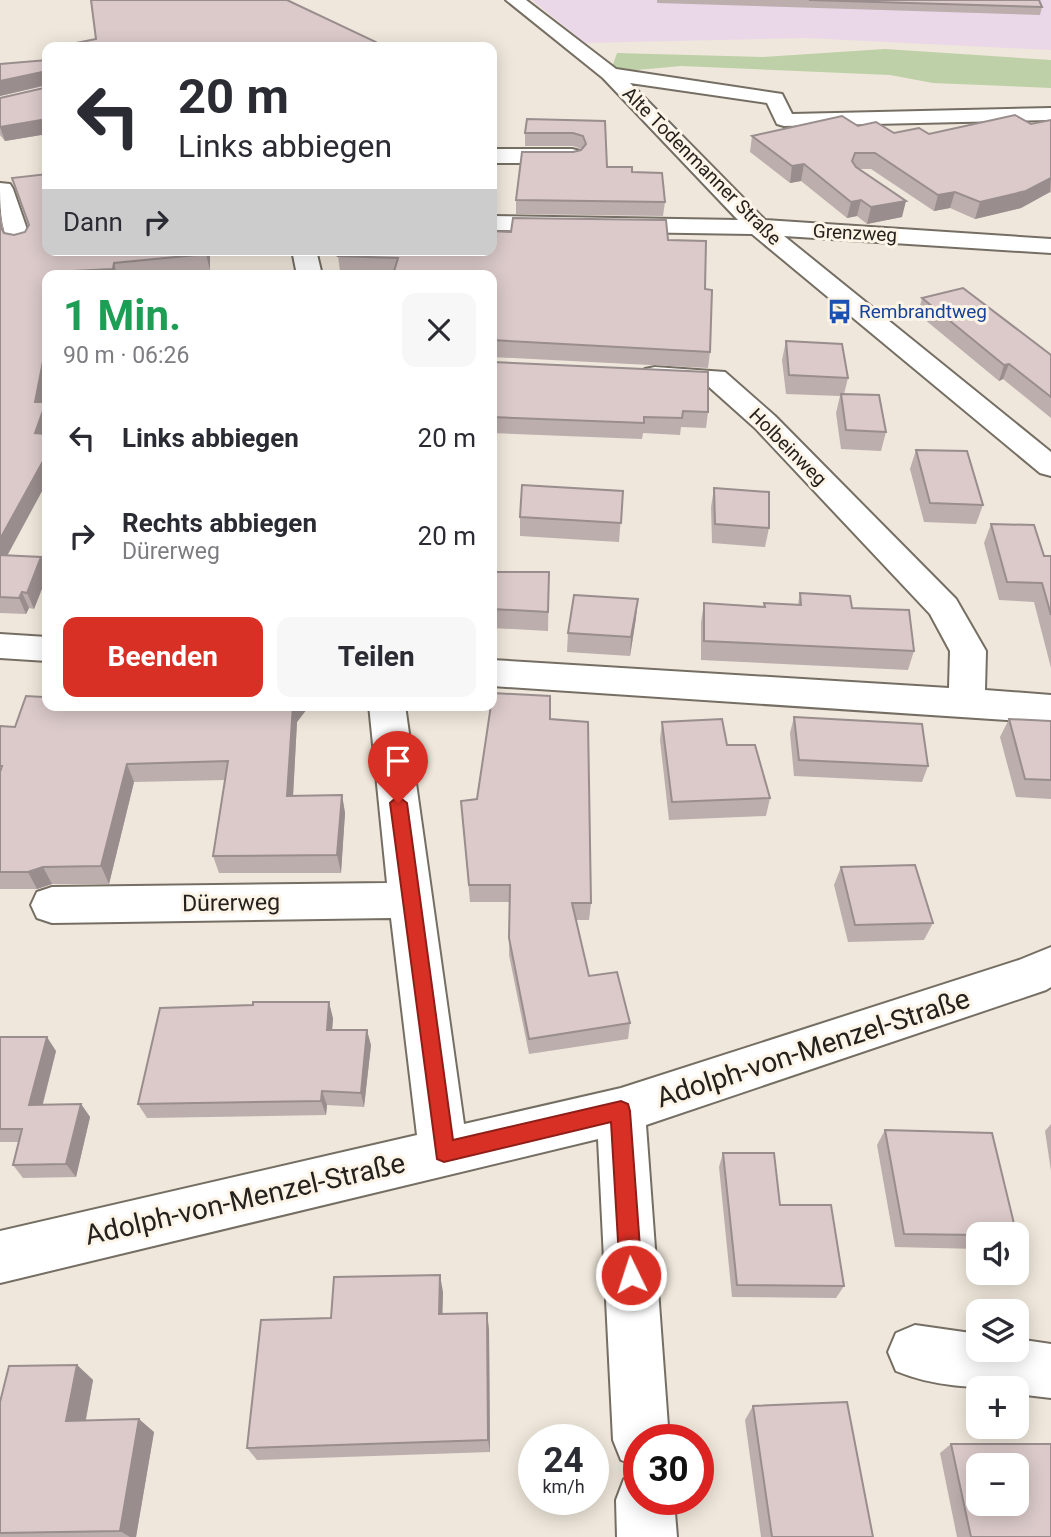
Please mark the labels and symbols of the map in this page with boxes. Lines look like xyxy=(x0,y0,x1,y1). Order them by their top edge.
street label: Alte Todenmanner Straße xyxy=(618,82,786,250)
street label: Grenzweg xyxy=(812,219,898,247)
bus stop icon: Rembrandtweg xyxy=(825,297,853,325)
place label: Rembrandtweg xyxy=(859,300,987,323)
street label: Holbeinweg xyxy=(745,404,831,490)
pin xyxy=(368,731,428,803)
street label: Dürerweg xyxy=(182,889,280,917)
street label: Adolph-von-Menzel-Straße xyxy=(652,982,974,1114)
street label: Adolph-von-Menzel-Straße xyxy=(82,1146,408,1252)
position arrow xyxy=(594,1238,668,1312)
speed limit sign: 30 xyxy=(623,1424,714,1515)

